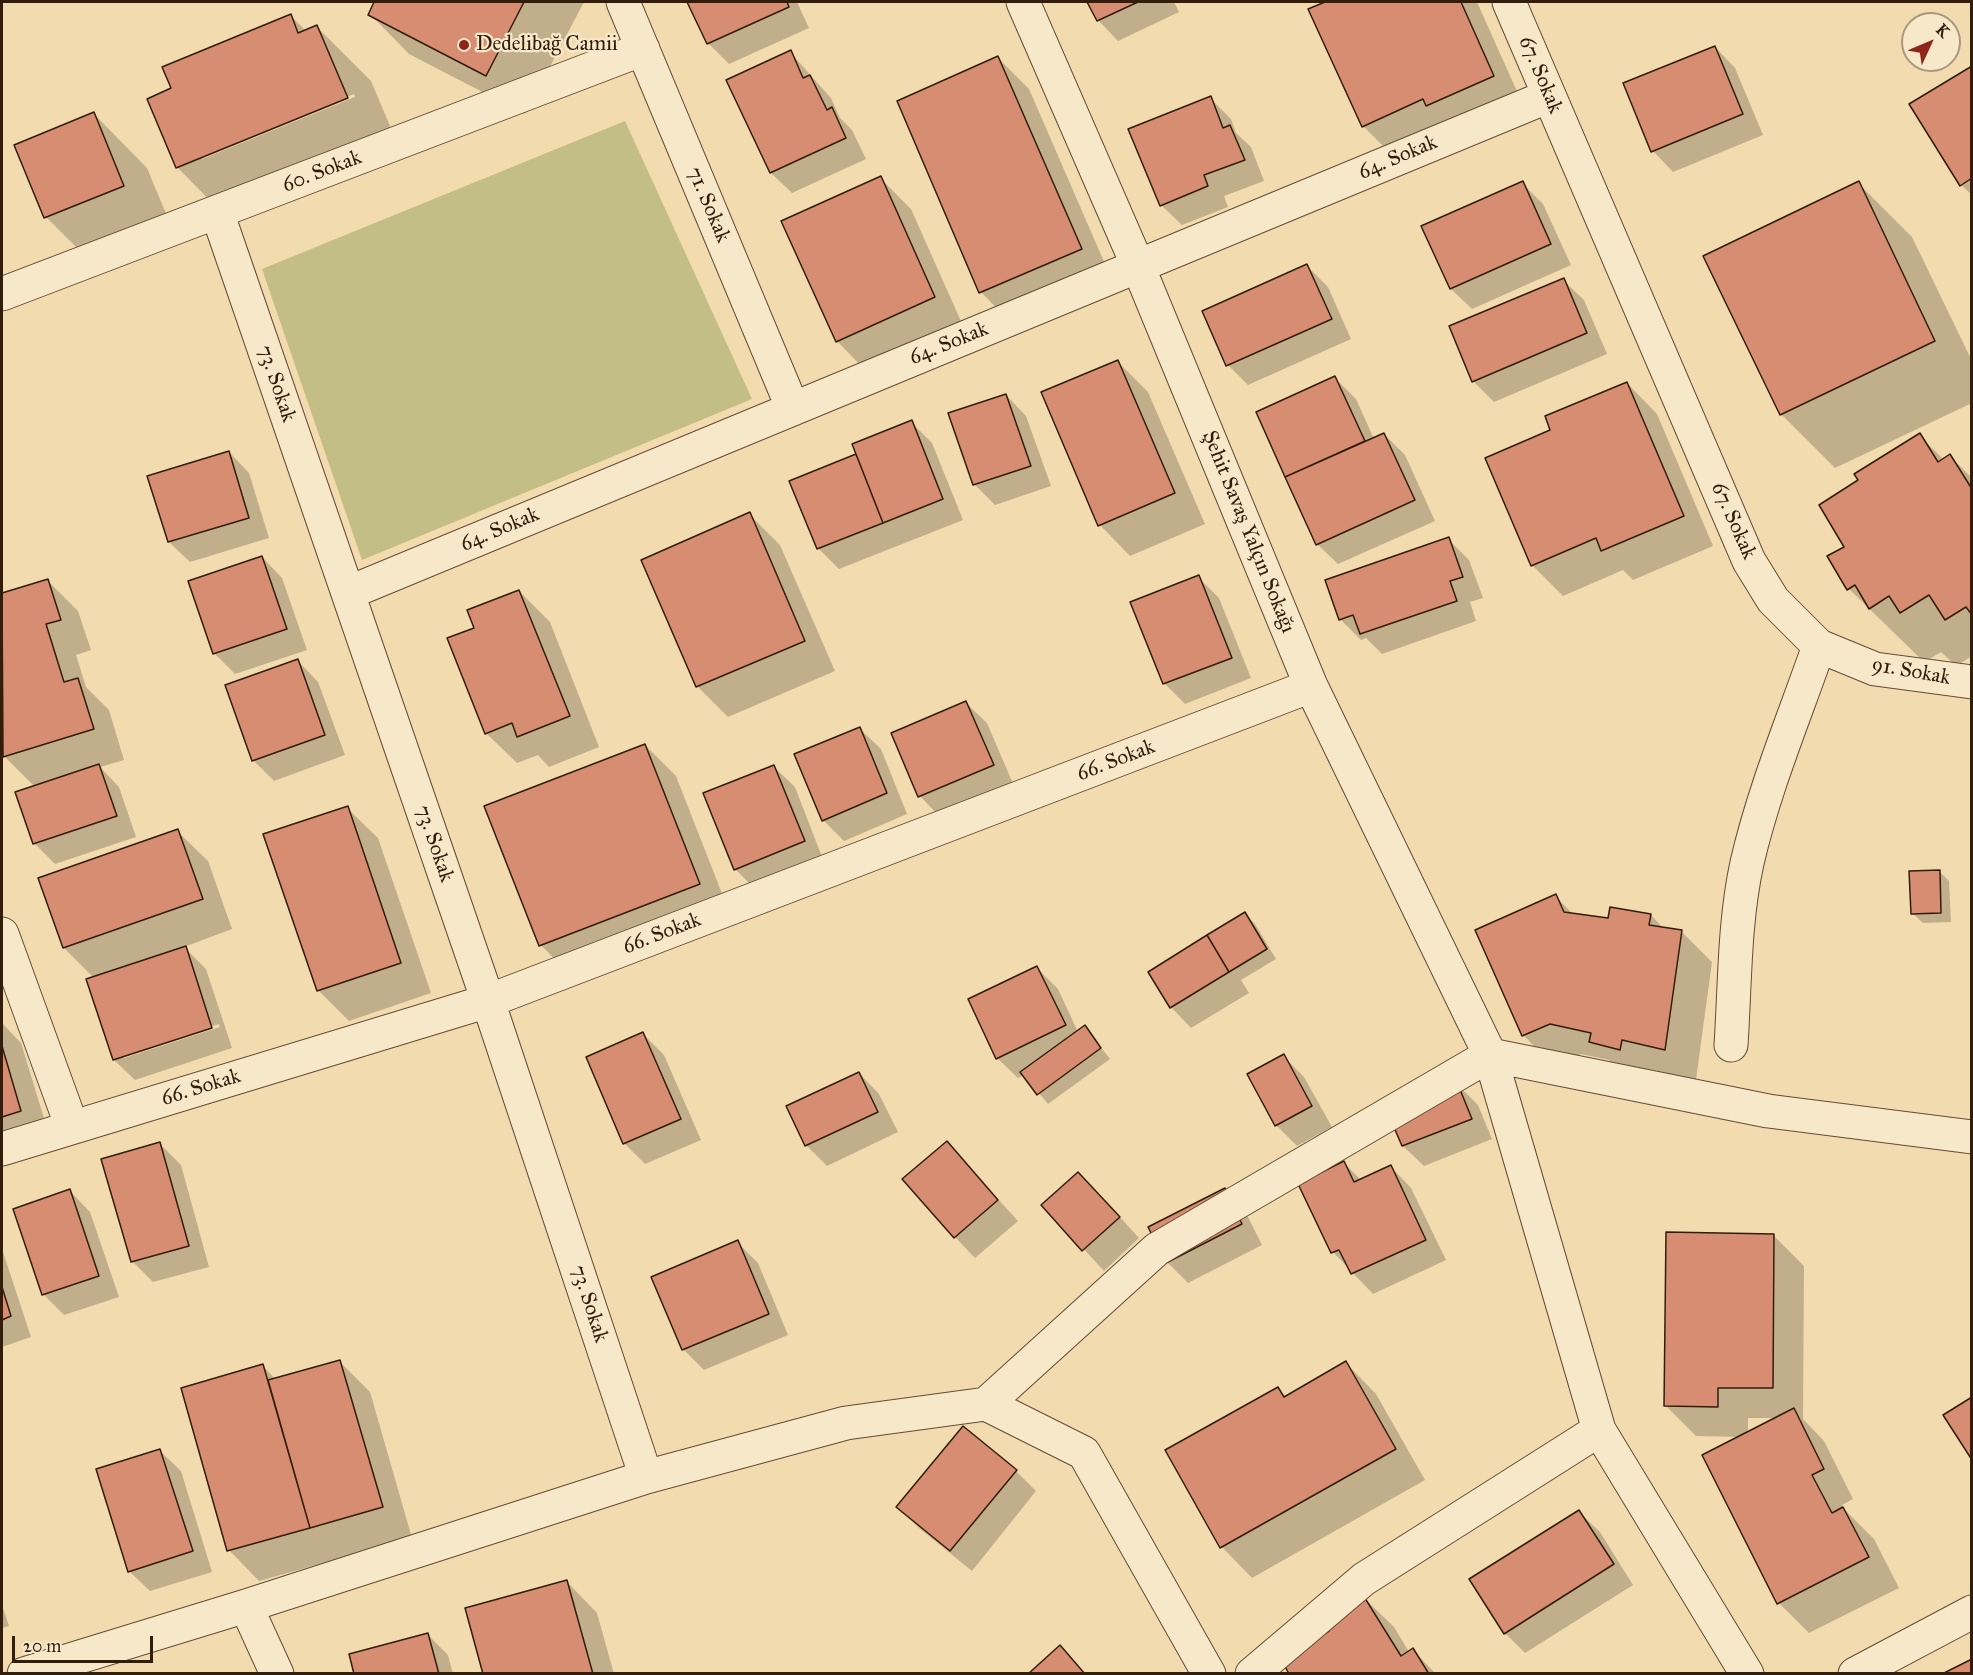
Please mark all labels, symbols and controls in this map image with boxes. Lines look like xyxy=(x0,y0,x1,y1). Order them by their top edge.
north arrow xyxy=(1901,12,1961,72)
text: K xyxy=(1932,20,1954,41)
place label: Dedelibağ Camii xyxy=(476,32,618,58)
street label: 67. Sokak xyxy=(1512,32,1568,118)
marker: Dedelibağ Camii xyxy=(457,38,471,52)
street label: 64. Sokak xyxy=(1355,130,1441,186)
street label: 60. Sokak xyxy=(279,145,365,199)
street label: 71. Sokak xyxy=(681,164,735,246)
street label: 64. Sokak xyxy=(906,317,992,371)
street label: 73. Sokak xyxy=(251,342,301,426)
street label: Şehit Savaş Yalçın Sokağı xyxy=(1196,427,1300,637)
street label: 67. Sokak xyxy=(1705,479,1761,563)
street label: 64. Sokak xyxy=(457,502,543,558)
street label: 91. Sokak xyxy=(1870,653,1952,691)
street label: 66. Sokak xyxy=(1073,735,1159,787)
street label: 73. Sokak xyxy=(409,802,459,886)
street label: 66. Sokak xyxy=(619,908,705,960)
street label: 66. Sokak xyxy=(158,1064,244,1112)
street label: 73. Sokak xyxy=(565,1262,613,1346)
scale bar xyxy=(15,1624,156,1662)
text: 20 m xyxy=(23,1635,61,1657)

